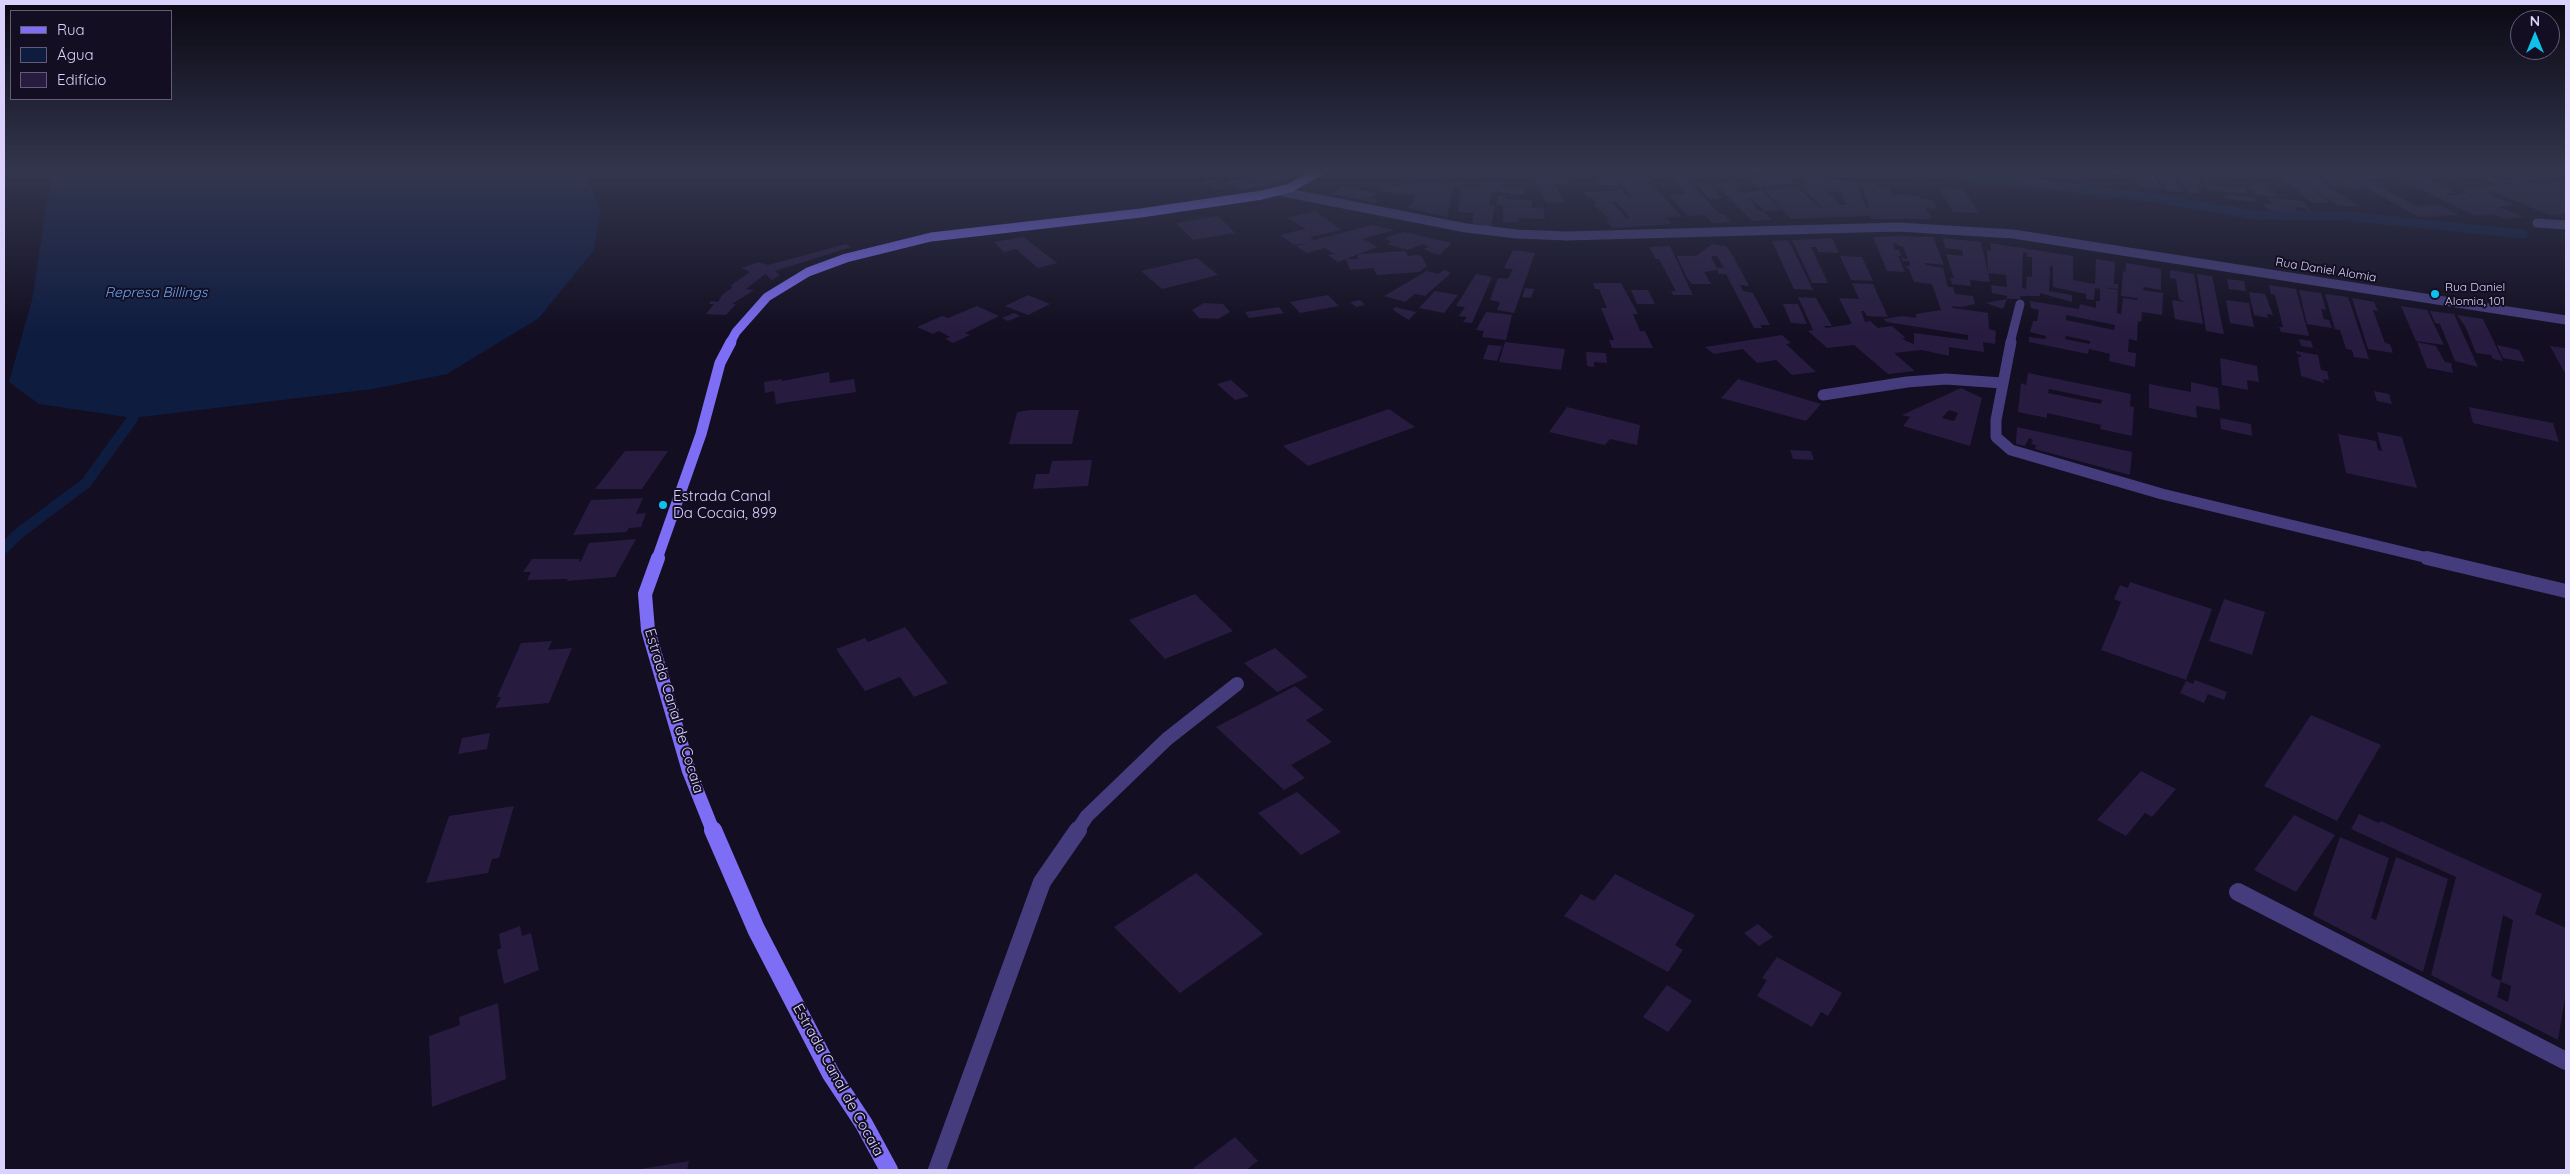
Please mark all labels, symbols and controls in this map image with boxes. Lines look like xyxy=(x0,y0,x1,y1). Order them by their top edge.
legend xyxy=(10,10,172,100)
north arrow xyxy=(2510,10,2560,60)
text: N xyxy=(2530,12,2540,30)
text: Rua xyxy=(57,20,85,39)
text: Água xyxy=(57,45,94,64)
text: Edifício xyxy=(57,70,106,89)
street label: Rua Daniel Alomia xyxy=(2275,255,2377,285)
place label: Rua Daniel Alomia, 101 xyxy=(2445,280,2505,308)
water label: Represa Billings xyxy=(105,285,207,301)
marker: Rua Daniel Alomia, 101 xyxy=(2429,288,2441,300)
place label: Estrada Canal Da Cocaia, 899 xyxy=(673,487,777,522)
marker: Estrada Canal Da Cocaia, 899 xyxy=(657,499,669,511)
street label: Estrada Canal de Cocaia xyxy=(640,626,708,796)
street label: Estrada Canal de Cocaia xyxy=(789,1001,887,1159)

